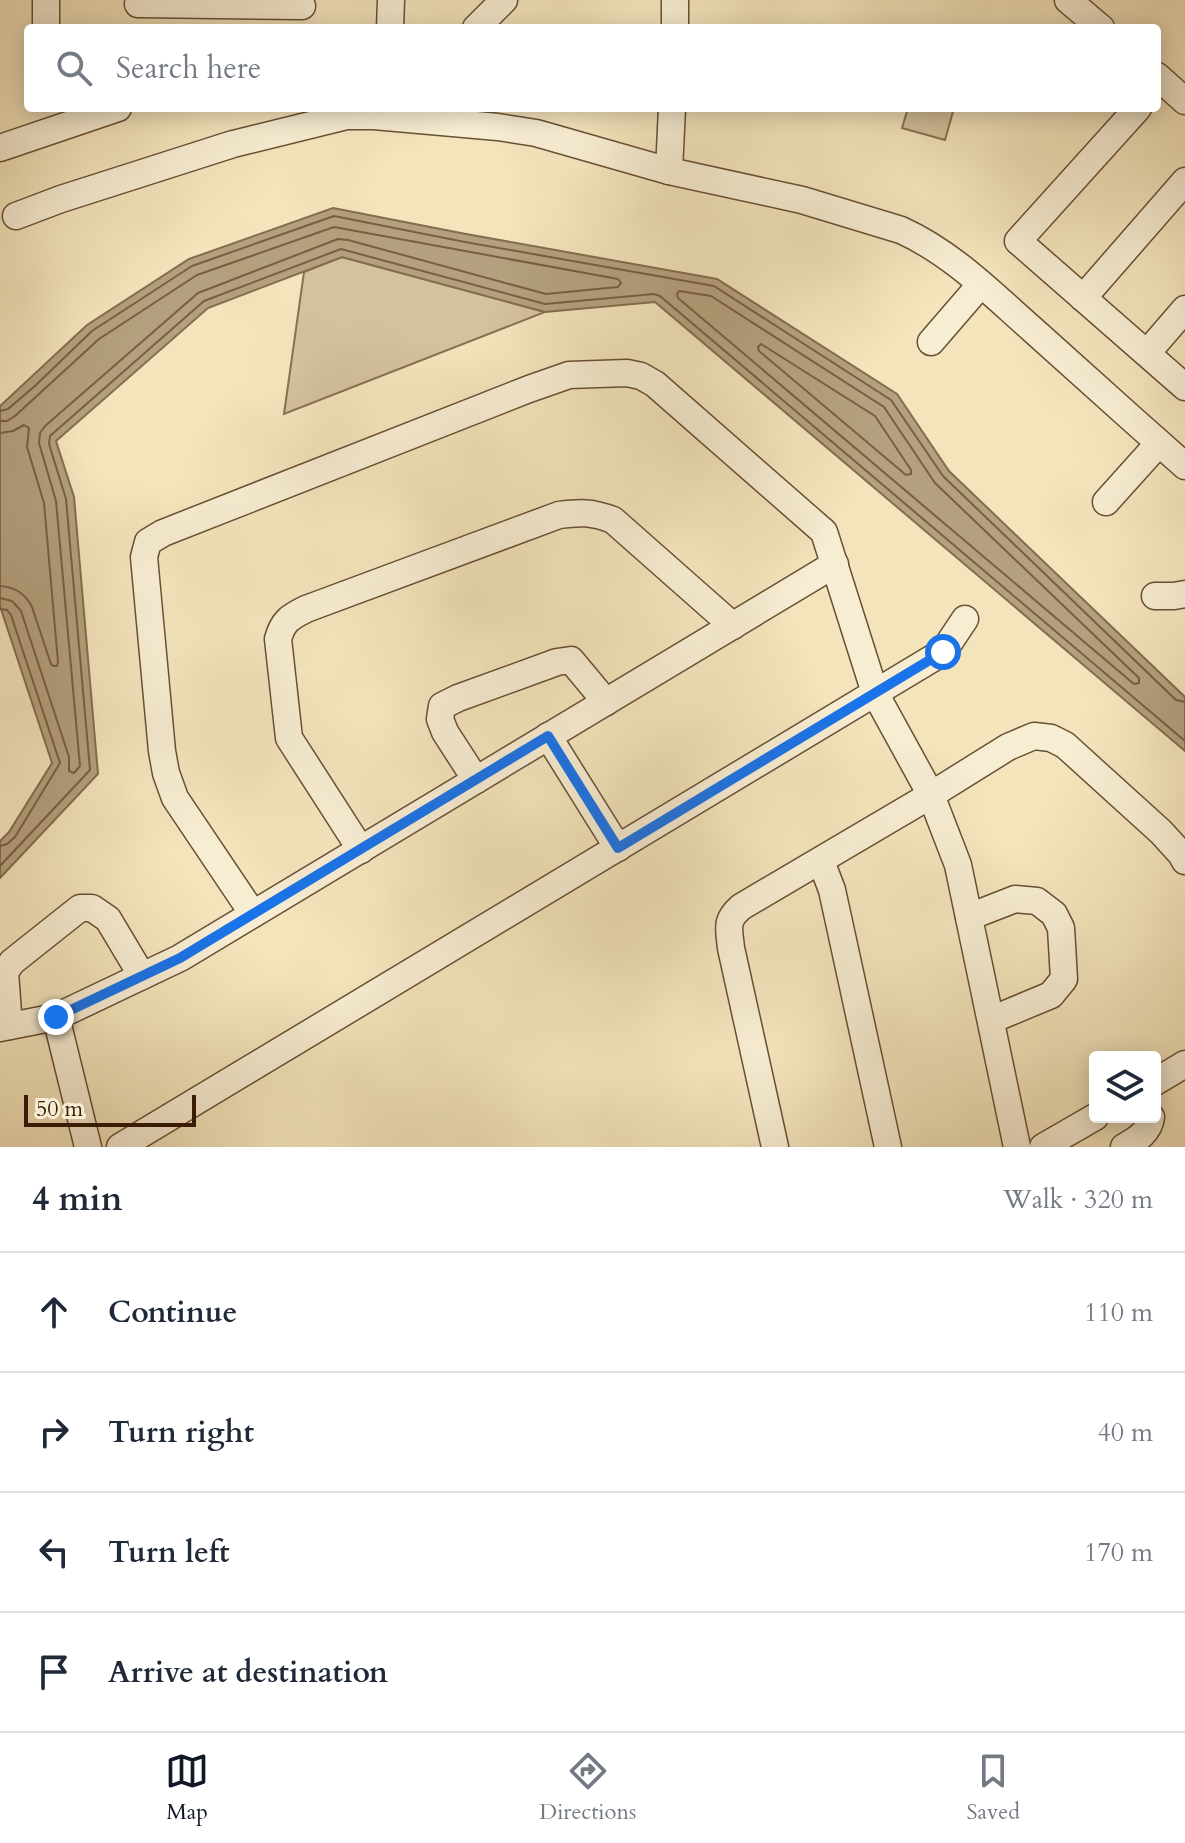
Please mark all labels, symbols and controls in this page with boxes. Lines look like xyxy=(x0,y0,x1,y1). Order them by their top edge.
search box xyxy=(24,24,1161,112)
icon: search xyxy=(52,46,96,90)
text: Search here xyxy=(116,48,261,89)
route start xyxy=(925,634,961,670)
route end xyxy=(38,999,74,1035)
map controls xyxy=(1089,1051,1161,1123)
button: layers xyxy=(1089,1051,1161,1123)
scale bar xyxy=(24,1091,196,1127)
text: 50 m xyxy=(36,1094,83,1124)
text: 4 min xyxy=(32,1176,123,1222)
text: Walk · 320 m xyxy=(1003,1182,1153,1217)
icon: ahead xyxy=(32,1290,76,1334)
text: Continue xyxy=(108,1292,237,1333)
text: 110 m xyxy=(1084,1295,1153,1330)
icon: right xyxy=(32,1410,76,1454)
text: Turn right xyxy=(108,1412,254,1453)
text: 40 m xyxy=(1097,1415,1153,1450)
icon: left xyxy=(32,1530,76,1574)
text: Turn left xyxy=(108,1532,230,1573)
text: 170 m xyxy=(1084,1535,1153,1570)
icon: arrive xyxy=(32,1650,76,1694)
text: Arrive at destination xyxy=(108,1652,388,1693)
tab: Map xyxy=(165,1749,209,1827)
tab: Directions xyxy=(539,1749,636,1827)
tab: Saved xyxy=(967,1749,1020,1827)

